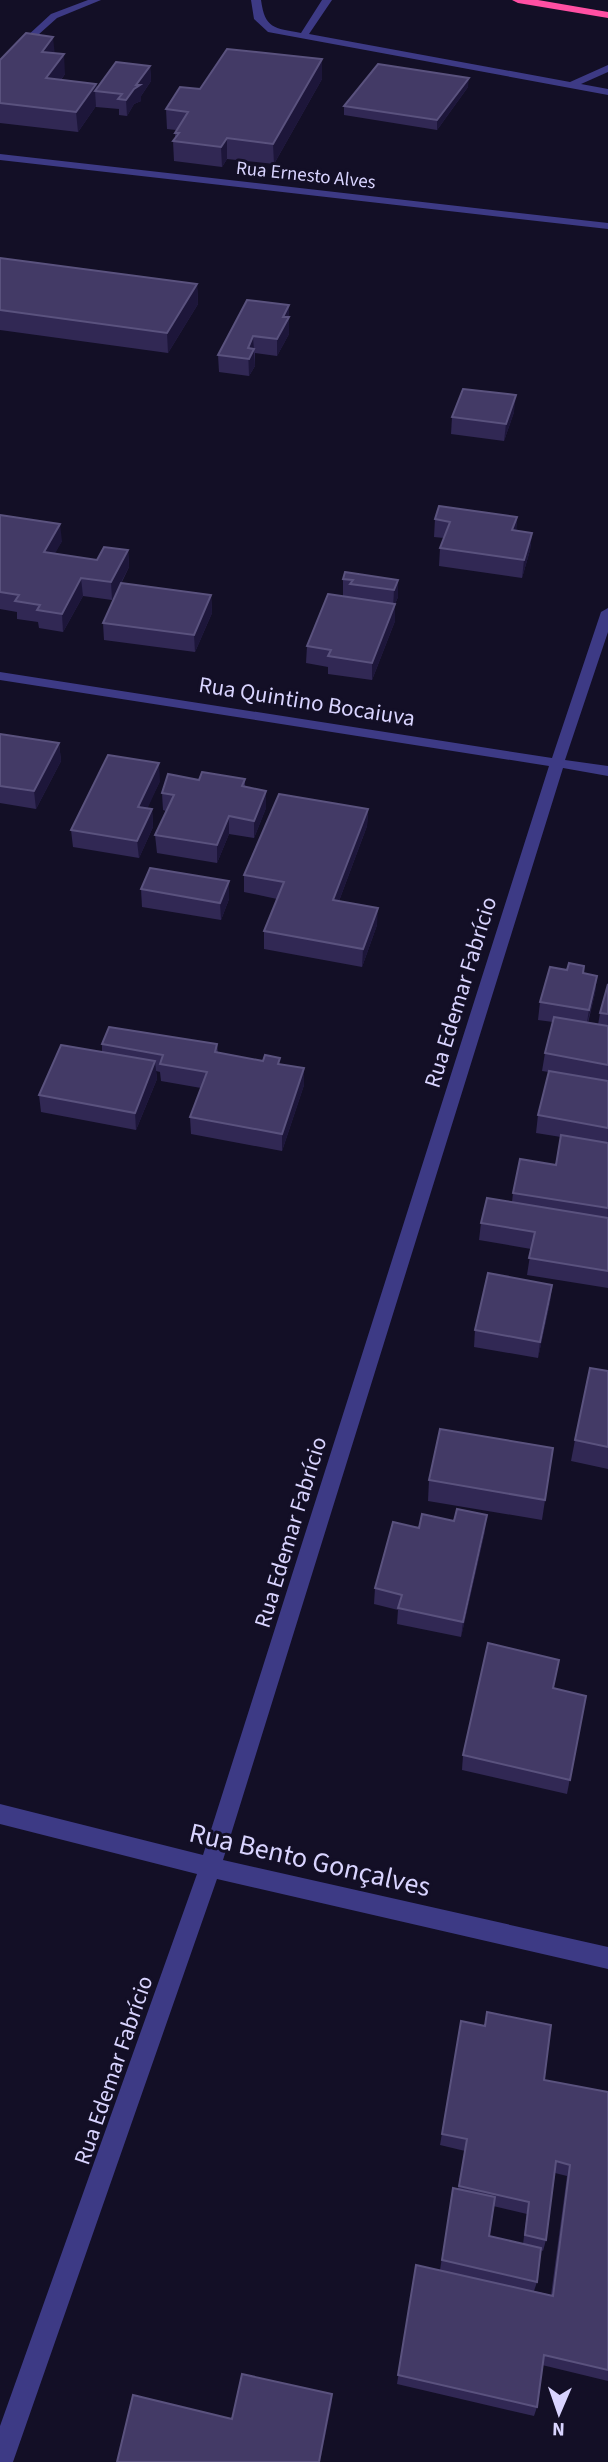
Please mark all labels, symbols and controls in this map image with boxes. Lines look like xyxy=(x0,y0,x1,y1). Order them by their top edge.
street label: Rua Ernesto Alves xyxy=(235,155,377,196)
street label: Rua Quintino Bocaiuva xyxy=(196,668,418,735)
street label: Rua Edemar Fabrício xyxy=(416,893,505,1092)
street label: Rua Edemar Fabrício xyxy=(246,1433,335,1632)
street label: Rua Bento Gonçalves xyxy=(185,1813,434,1907)
street label: Rua Edemar Fabrício xyxy=(66,1971,161,2169)
north arrow xyxy=(524,2378,594,2448)
text: N xyxy=(552,2415,565,2442)

